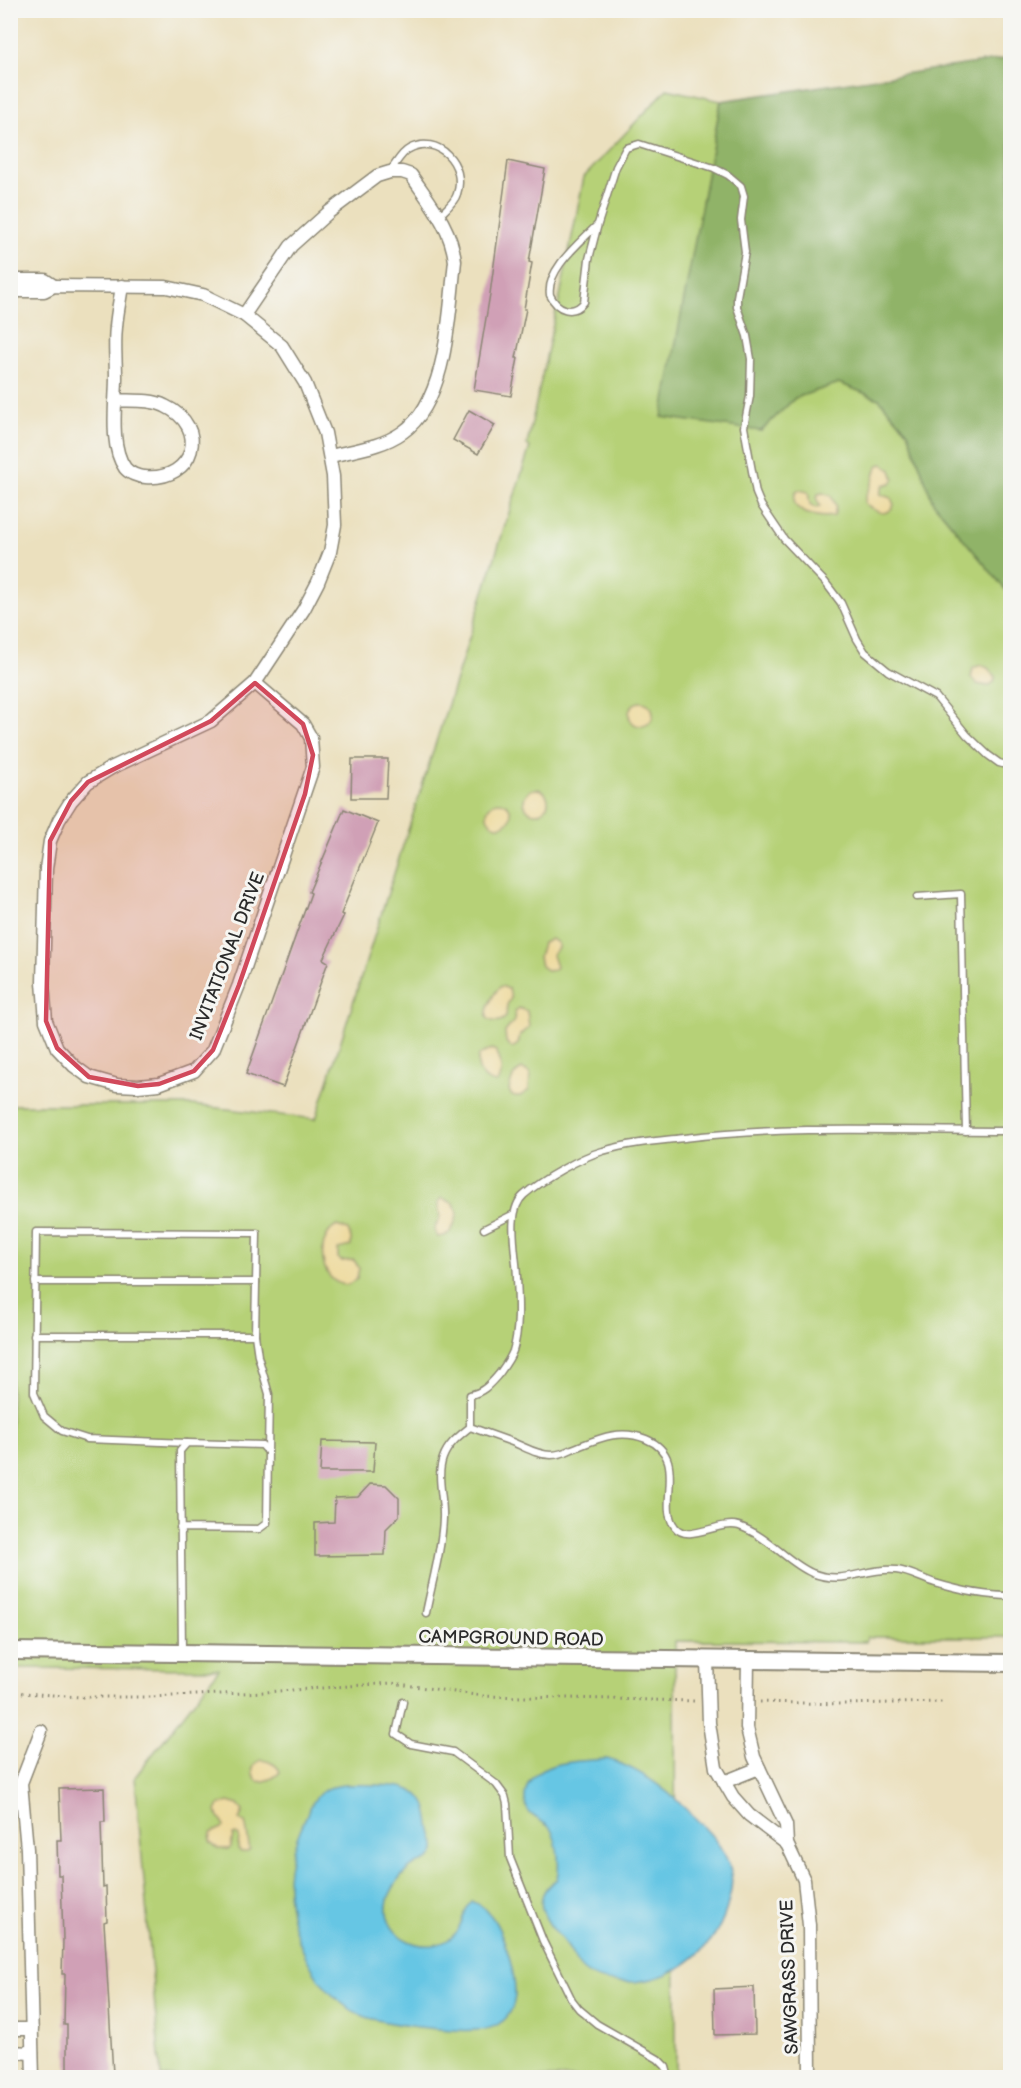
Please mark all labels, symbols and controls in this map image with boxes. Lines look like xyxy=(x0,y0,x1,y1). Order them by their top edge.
street label: INVITATIONAL DRIVE xyxy=(186,869,269,1043)
street label: CAMPGROUND ROAD xyxy=(418,1626,604,1651)
street label: SAWGRASS DRIVE xyxy=(776,1899,803,2055)

